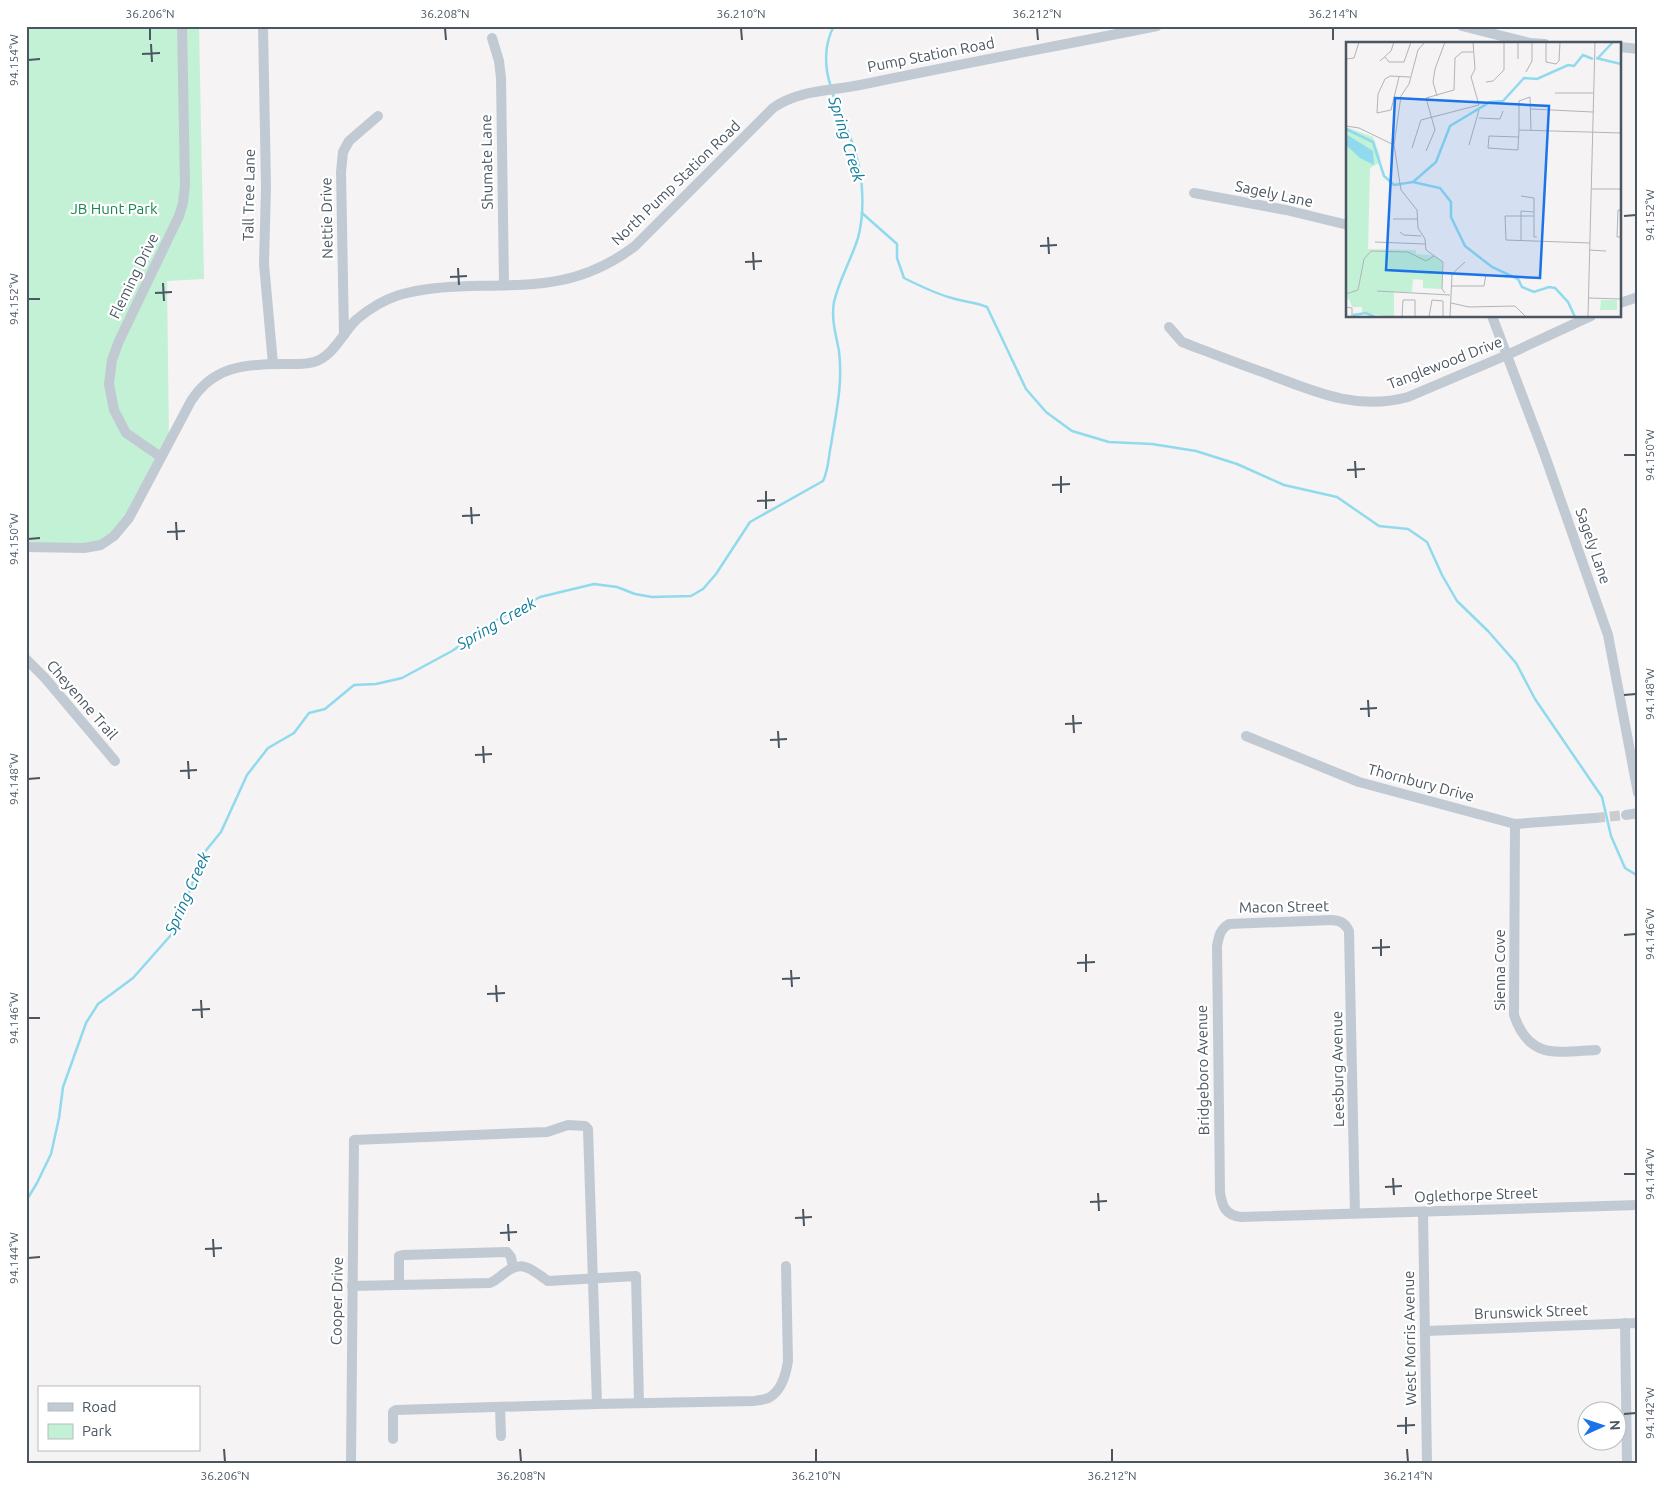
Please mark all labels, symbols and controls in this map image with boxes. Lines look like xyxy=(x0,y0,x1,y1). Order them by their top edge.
text: 36.206°N xyxy=(125,7,175,20)
text: 36.208°N xyxy=(420,7,470,20)
text: 36.210°N xyxy=(716,7,766,20)
text: 36.212°N xyxy=(1012,7,1062,20)
text: 36.214°N xyxy=(1308,7,1358,20)
text: 94.154°W xyxy=(7,34,20,86)
street label: Pump Station Road xyxy=(866,34,996,75)
inset map xyxy=(1346,42,1622,318)
water label: Spring Creek xyxy=(825,93,869,185)
street label: Shumate Lane xyxy=(477,114,496,210)
street label: North Pump Station Road xyxy=(608,117,743,249)
street label: Tall Tree Lane xyxy=(239,149,258,241)
street label: Nettie Drive xyxy=(317,177,336,259)
street label: Sagely Lane xyxy=(1234,177,1315,210)
text: 94.152°W xyxy=(1643,189,1656,241)
park label: JB Hunt Park xyxy=(70,200,158,217)
street label: Fleming Drive xyxy=(106,230,162,321)
text: 94.152°W xyxy=(7,273,20,325)
street label: Tanglewood Drive xyxy=(1385,333,1505,392)
text: 94.150°W xyxy=(1643,429,1656,481)
street label: Sagely Lane xyxy=(1573,506,1614,586)
text: 94.150°W xyxy=(7,513,20,565)
water label: Spring Creek xyxy=(452,593,539,653)
street label: Cheyenne Trail xyxy=(43,657,121,743)
text: 94.148°W xyxy=(1643,668,1656,720)
text: 94.148°W xyxy=(7,753,20,805)
street label: Thornbury Drive xyxy=(1366,760,1476,805)
water label: Spring Creek xyxy=(160,848,214,938)
street label: Macon Street xyxy=(1239,897,1329,916)
text: 94.146°W xyxy=(1643,908,1656,960)
street label: Sienna Cove xyxy=(1491,929,1508,1011)
text: 94.146°W xyxy=(7,992,20,1044)
street label: Bridgeboro Avenue xyxy=(1193,1005,1212,1135)
street label: Leesburg Avenue xyxy=(1328,1011,1347,1127)
text: 94.144°W xyxy=(1643,1148,1656,1200)
street label: Oglethorpe Street xyxy=(1414,1184,1538,1205)
text: 94.144°W xyxy=(7,1232,20,1284)
street label: Cooper Drive xyxy=(327,1257,346,1345)
street label: West Morris Avenue xyxy=(1400,1270,1419,1406)
street label: Brunswick Street xyxy=(1474,1301,1588,1322)
legend xyxy=(38,1386,200,1452)
text: 94.142°W xyxy=(1643,1387,1656,1439)
text: Road xyxy=(82,1398,117,1415)
north arrow xyxy=(1576,1402,1626,1452)
text: N xyxy=(1607,1420,1623,1431)
text: Park xyxy=(82,1422,112,1439)
text: 36.206°N xyxy=(200,1469,250,1482)
text: 36.208°N xyxy=(496,1469,546,1482)
text: 36.210°N xyxy=(791,1469,841,1482)
text: 36.212°N xyxy=(1087,1469,1137,1482)
text: 36.214°N xyxy=(1383,1469,1433,1482)

